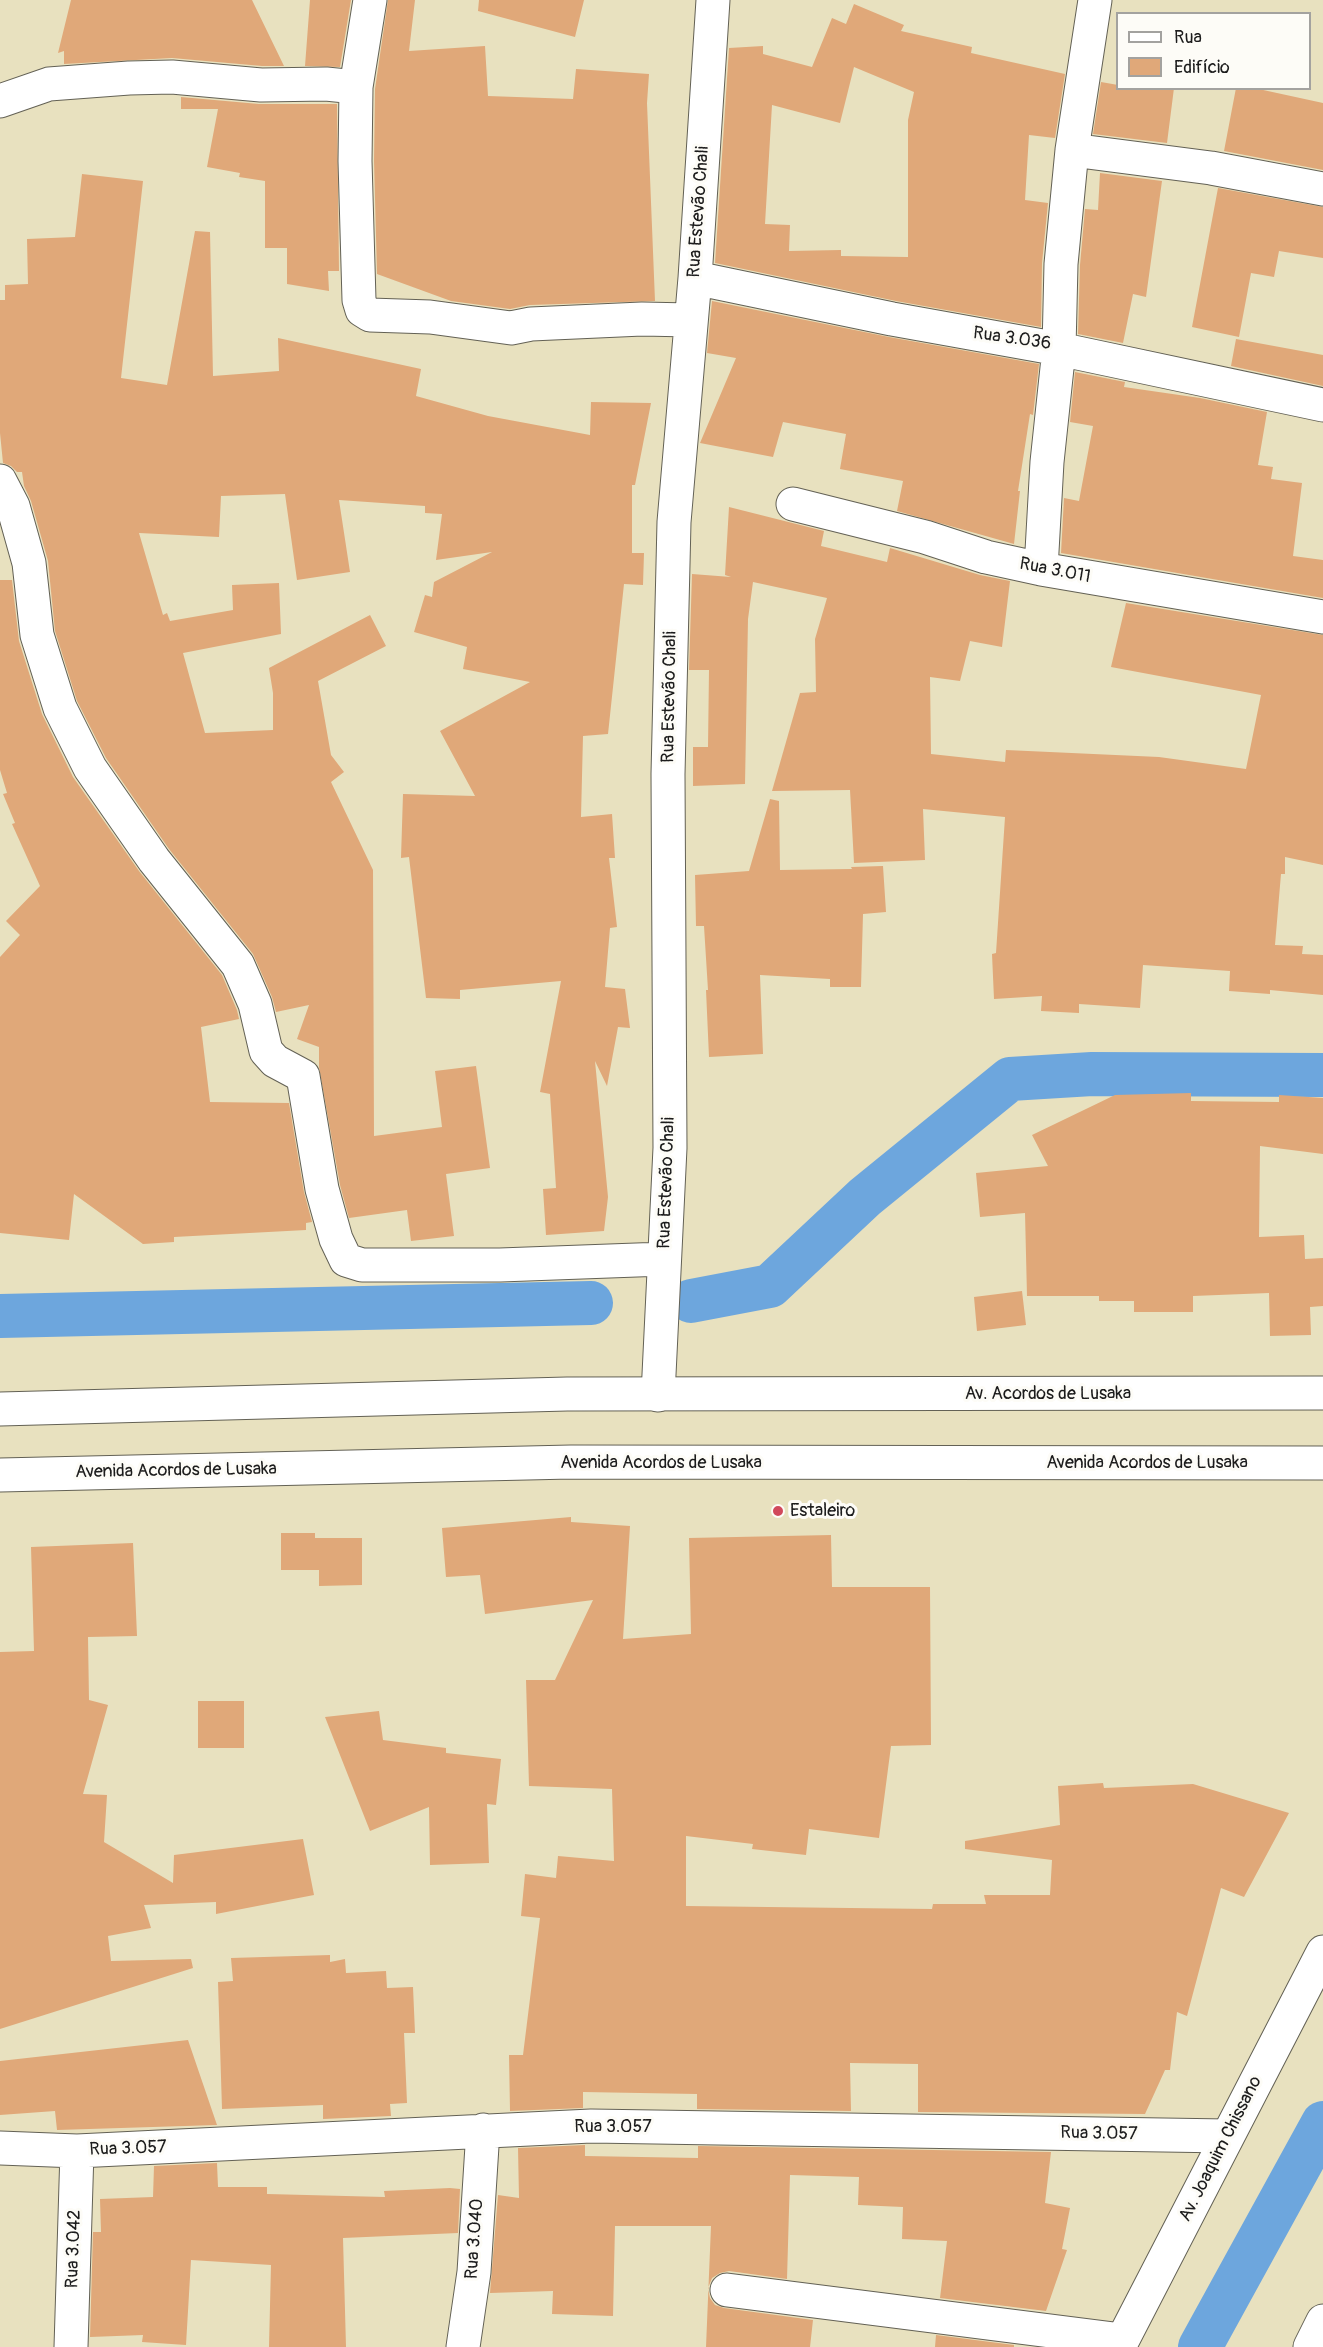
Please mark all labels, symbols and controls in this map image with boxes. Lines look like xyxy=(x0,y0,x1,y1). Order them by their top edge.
legend xyxy=(1116,12,1311,90)
text: Rua xyxy=(1174,26,1202,49)
text: Edifício xyxy=(1174,56,1230,79)
street label: Rua Estevão Chali xyxy=(684,146,714,278)
street label: Rua 3.036 xyxy=(972,323,1052,355)
street label: Rua 3.011 xyxy=(1018,554,1092,588)
street label: Rua Estevão Chali xyxy=(658,631,682,763)
street label: Rua Estevão Chali xyxy=(654,1117,680,1249)
street label: Av. Acordos de Lusaka xyxy=(965,1383,1131,1405)
street label: Avenida Acordos de Lusaka xyxy=(560,1452,762,1474)
street label: Avenida Acordos de Lusaka xyxy=(1046,1452,1248,1474)
street label: Avenida Acordos de Lusaka xyxy=(75,1458,277,1484)
place label: Estaleiro xyxy=(790,1500,855,1522)
marker: Estaleiro xyxy=(771,1504,785,1518)
street label: Av. Joaquim Chissano xyxy=(1175,2073,1267,2225)
street label: Rua 3.057 xyxy=(574,2116,652,2138)
street label: Rua 3.057 xyxy=(1060,2123,1138,2145)
street label: Rua 3.057 xyxy=(89,2137,167,2161)
street label: Rua 3.040 xyxy=(461,2198,489,2280)
street label: Rua 3.042 xyxy=(62,2209,86,2289)

